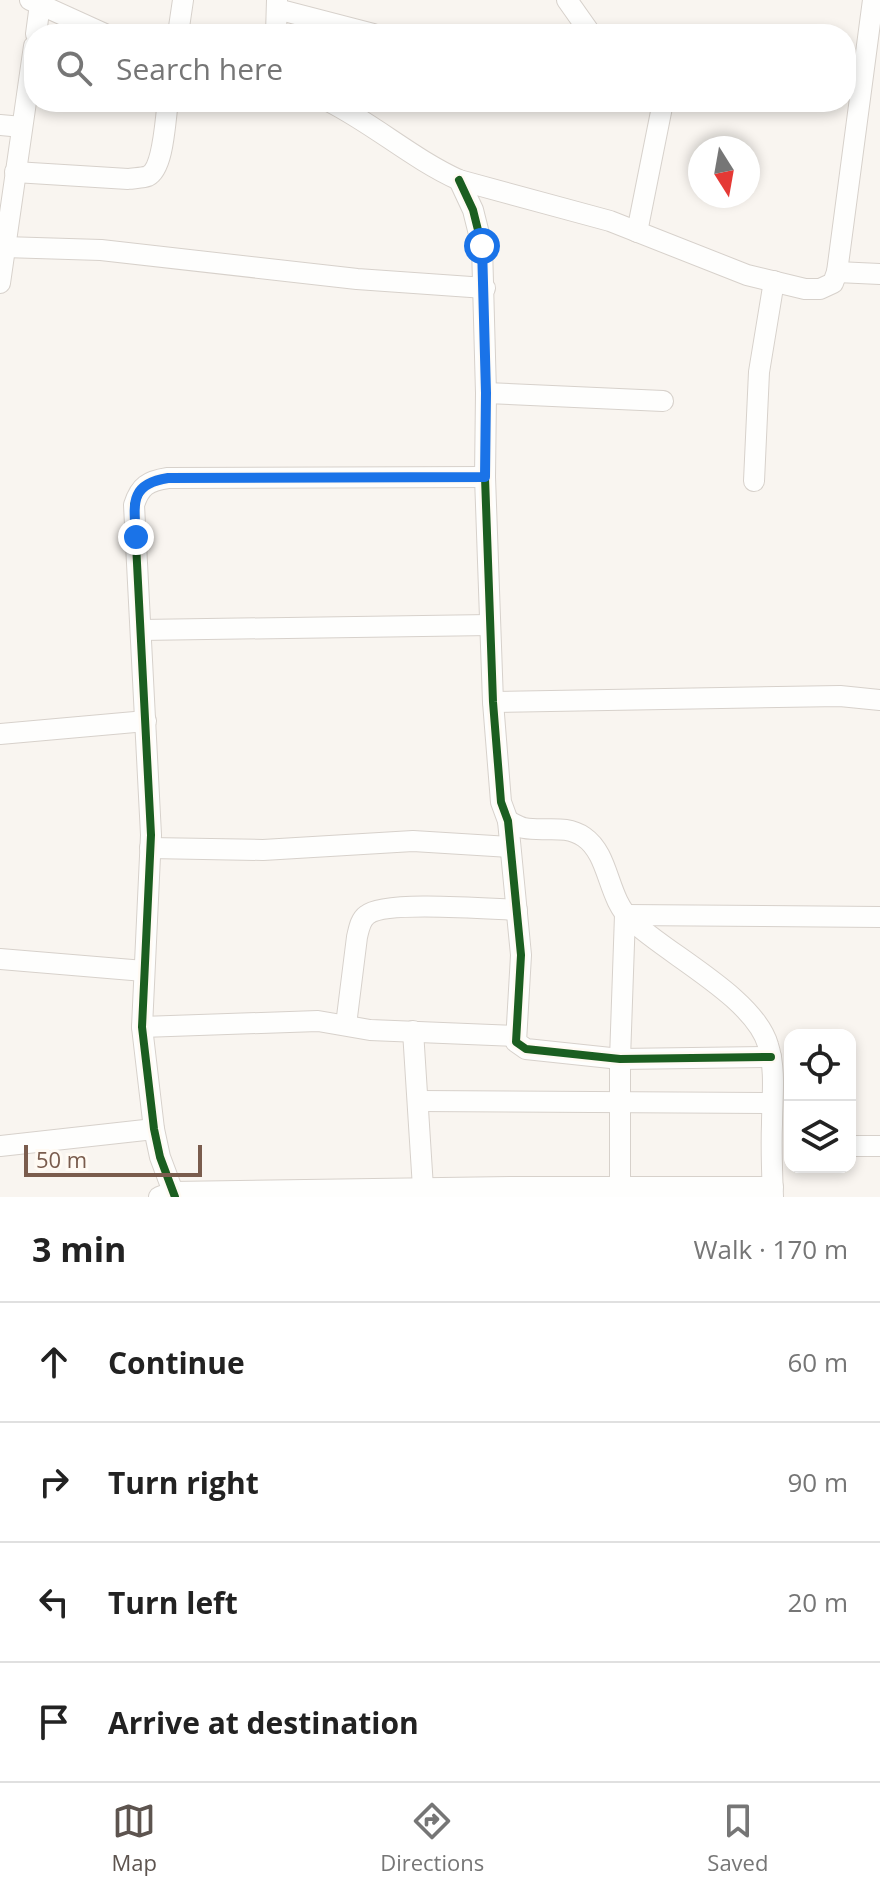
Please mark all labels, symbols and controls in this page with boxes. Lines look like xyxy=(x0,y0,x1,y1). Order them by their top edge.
search box xyxy=(24,24,856,112)
icon: search xyxy=(52,46,96,90)
text: Search here xyxy=(116,48,283,89)
north arrow xyxy=(688,136,760,208)
route start xyxy=(464,228,500,264)
route end xyxy=(118,519,154,555)
map controls xyxy=(784,1029,856,1173)
button: locate xyxy=(784,1029,856,1101)
button: layers xyxy=(784,1101,856,1173)
scale bar xyxy=(24,1141,202,1177)
text: 50 m xyxy=(36,1144,87,1174)
text: 3 min xyxy=(32,1226,126,1272)
text: Walk · 170 m xyxy=(694,1231,848,1267)
icon: ahead xyxy=(32,1340,76,1384)
text: Continue xyxy=(108,1342,245,1383)
text: 60 m xyxy=(787,1344,848,1380)
icon: right xyxy=(32,1460,76,1504)
text: Turn right xyxy=(108,1462,259,1503)
text: 90 m xyxy=(787,1464,848,1500)
icon: left xyxy=(32,1580,76,1624)
text: Turn left xyxy=(108,1582,238,1623)
text: 20 m xyxy=(787,1584,848,1620)
icon: arrive xyxy=(32,1700,76,1744)
text: Arrive at destination xyxy=(108,1702,419,1743)
tab: Map xyxy=(112,1799,157,1877)
tab: Directions xyxy=(380,1799,484,1877)
tab: Saved xyxy=(707,1799,768,1877)

